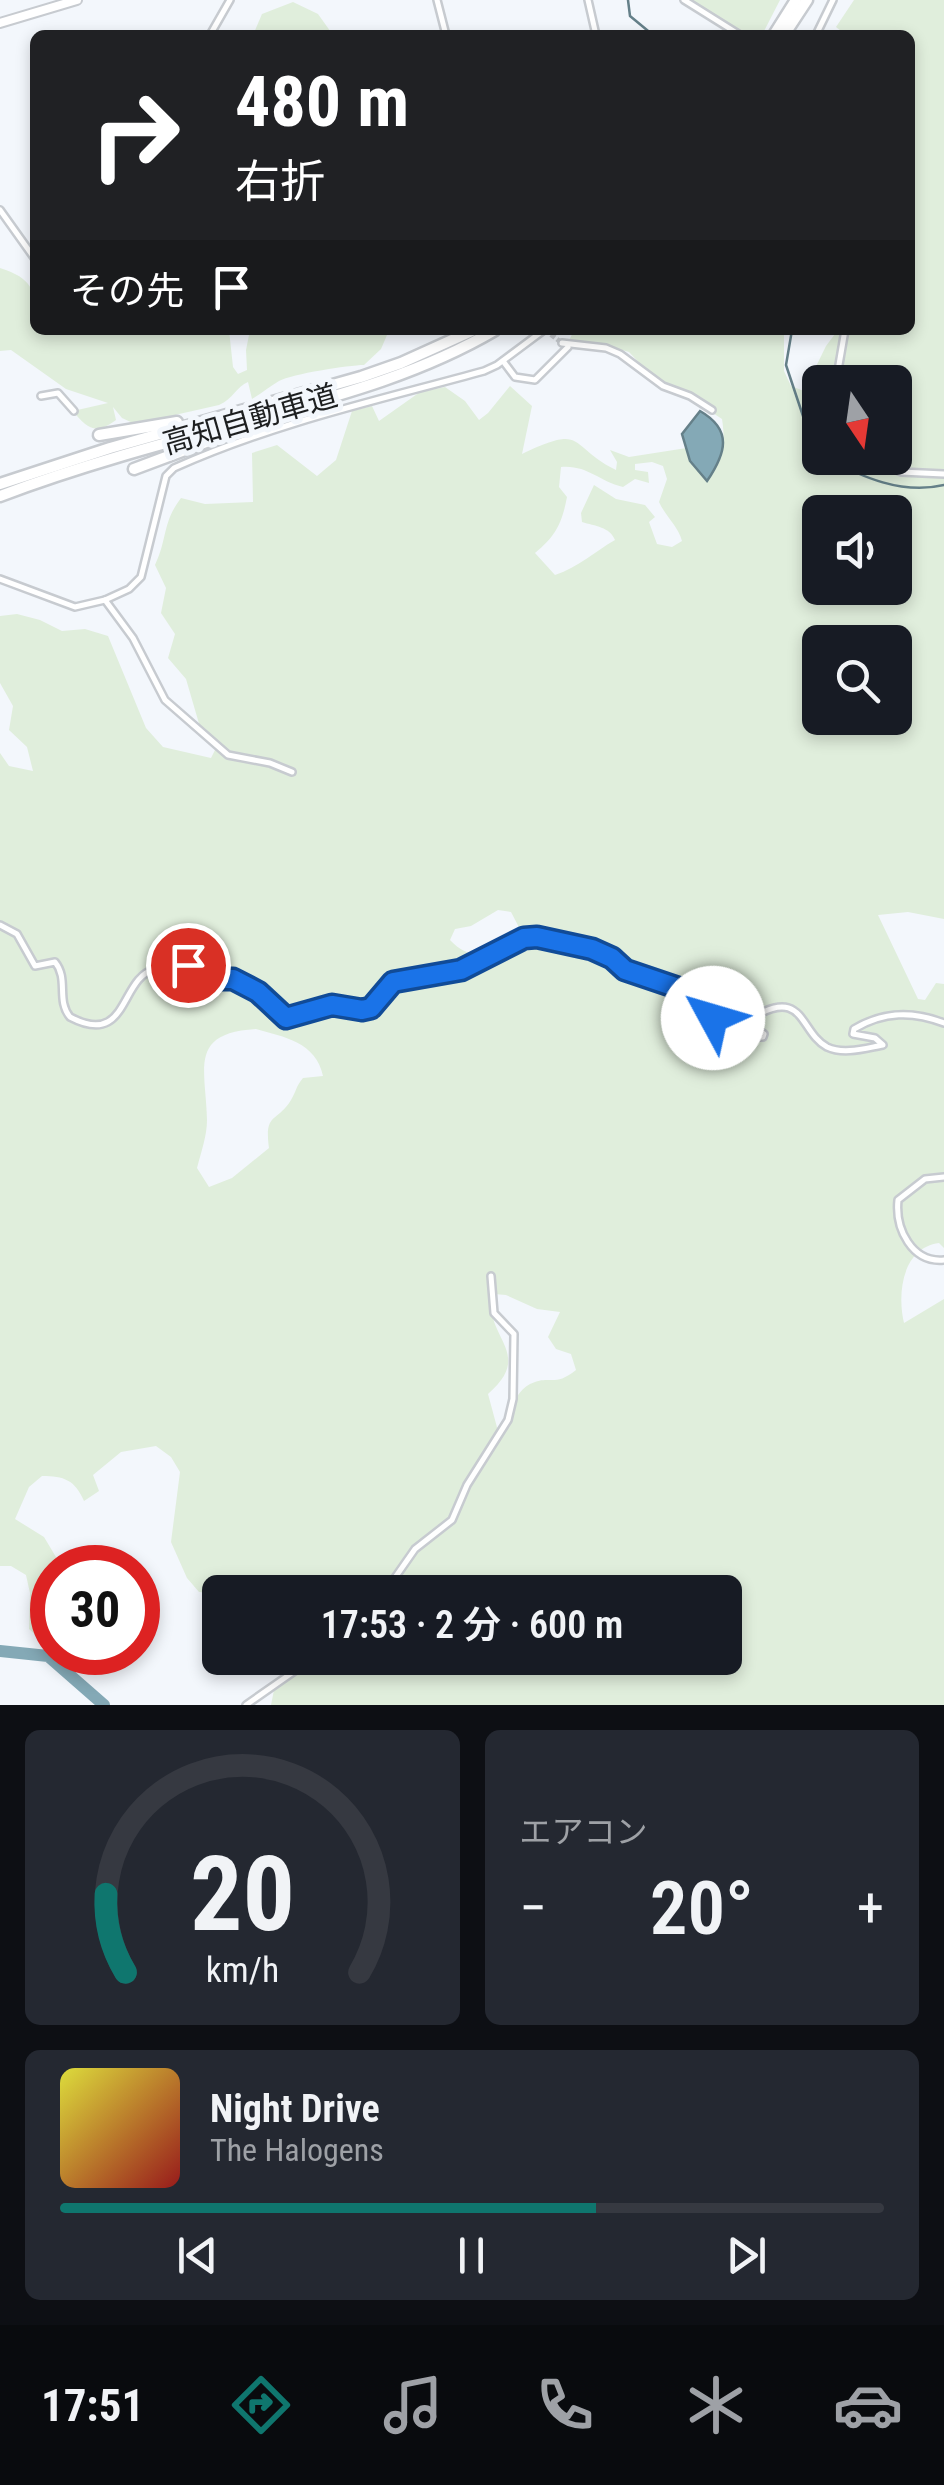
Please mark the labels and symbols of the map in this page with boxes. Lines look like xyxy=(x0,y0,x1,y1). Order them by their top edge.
north arrow xyxy=(802,365,912,475)
street label: 高知自動車道 xyxy=(159,377,341,461)
pin xyxy=(146,923,231,1008)
position arrow xyxy=(661,966,765,1070)
speed limit sign: 30 xyxy=(30,1545,160,1675)

